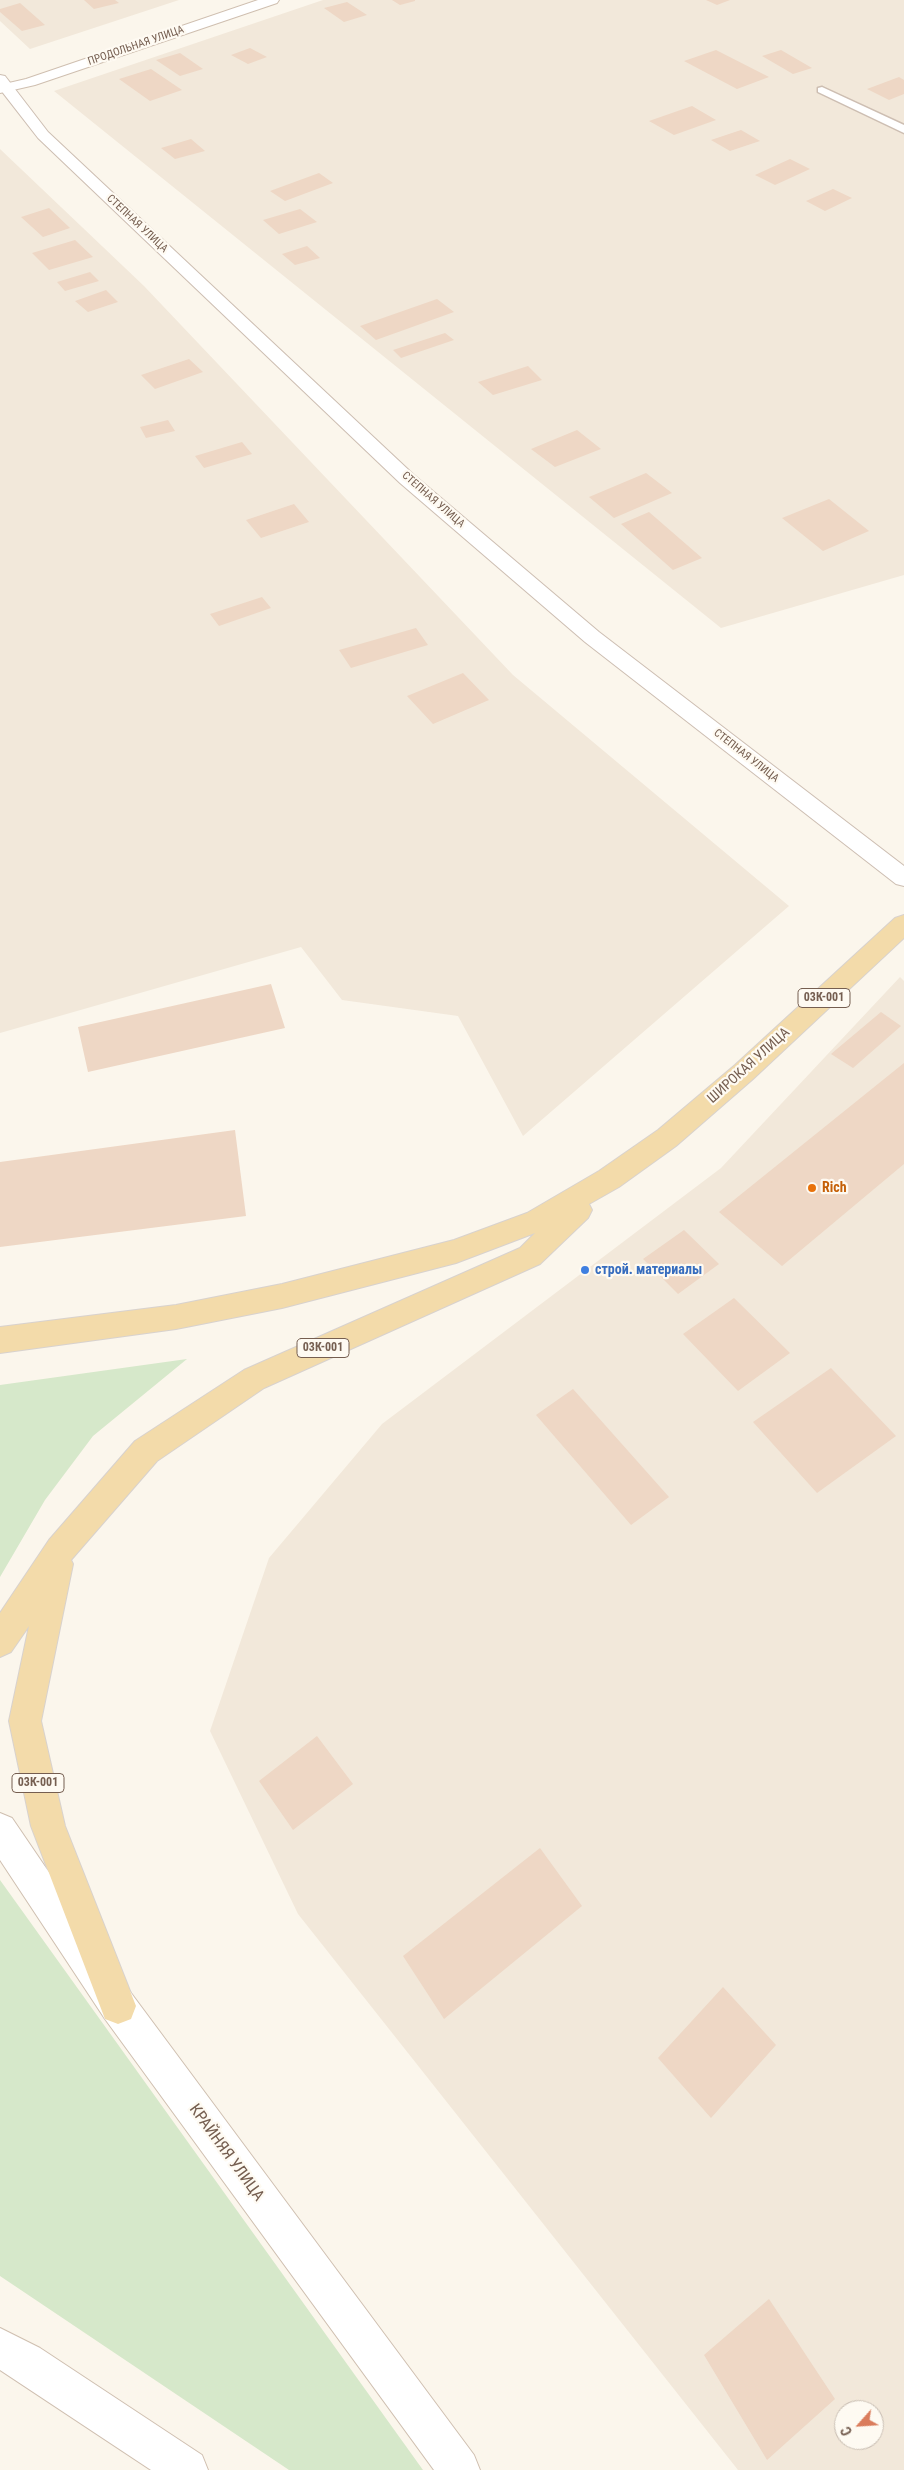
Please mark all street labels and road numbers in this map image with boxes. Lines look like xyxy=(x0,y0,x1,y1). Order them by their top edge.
street label: ПРОДОЛЬНАЯ УЛИЦА xyxy=(86,23,186,69)
street label: СТЕПНАЯ УЛИЦА xyxy=(104,192,170,256)
street label: СТЕПНАЯ УЛИЦА xyxy=(399,469,467,531)
street label: СТЕПНАЯ УЛИЦА xyxy=(711,727,781,785)
road number: 03К-001 xyxy=(798,988,850,1008)
street label: ШИРОКАЯ УЛИЦА xyxy=(704,1025,794,1107)
road number: 03К-001 xyxy=(297,1339,349,1358)
road number: 03К-001 xyxy=(12,1774,64,1792)
street label: КРАЙНЯЯ УЛИЦА xyxy=(184,2101,268,2205)

